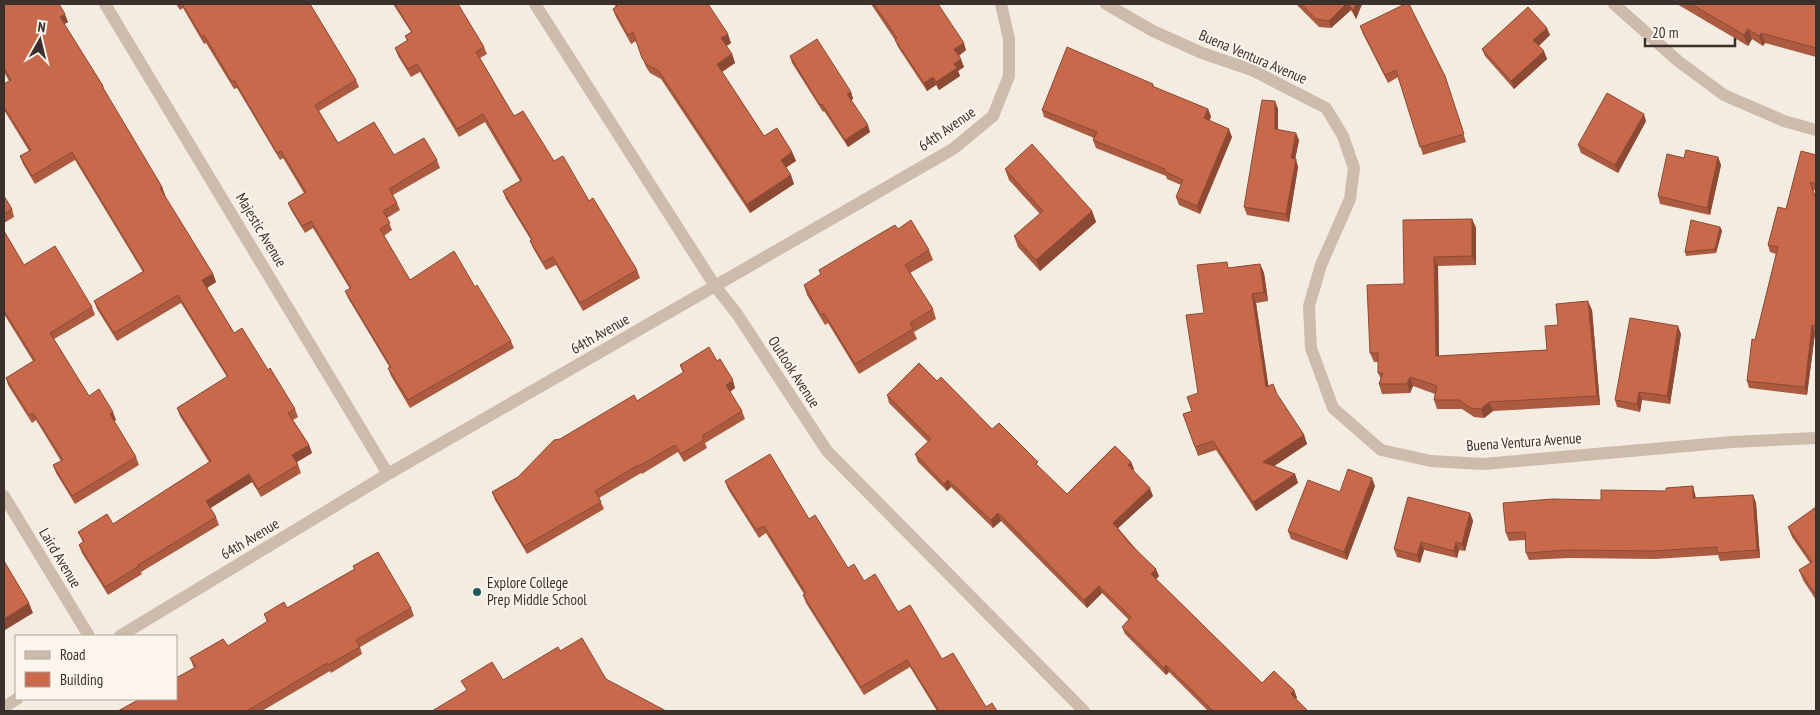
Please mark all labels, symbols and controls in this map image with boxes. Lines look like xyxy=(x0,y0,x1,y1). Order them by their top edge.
north arrow xyxy=(15,15,65,65)
scale bar xyxy=(1645,15,1735,47)
text: N xyxy=(37,18,47,37)
text: 20 m xyxy=(1652,23,1678,42)
street label: Buena Ventura Avenue xyxy=(1196,25,1310,88)
street label: 64th Avenue xyxy=(915,102,979,155)
street label: Majestic Avenue xyxy=(232,189,291,270)
street label: 64th Avenue xyxy=(567,309,633,358)
street label: Outlook Avenue xyxy=(764,332,825,411)
street label: Buena Ventura Avenue xyxy=(1466,428,1582,455)
street label: 64th Avenue xyxy=(217,514,282,563)
street label: Laird Avenue xyxy=(35,524,86,591)
place label: Explore College Prep Middle School xyxy=(487,573,587,609)
marker: Explore College Prep Middle School xyxy=(471,586,483,598)
legend xyxy=(15,635,178,700)
text: Road xyxy=(60,645,86,664)
text: Building xyxy=(60,670,103,689)

